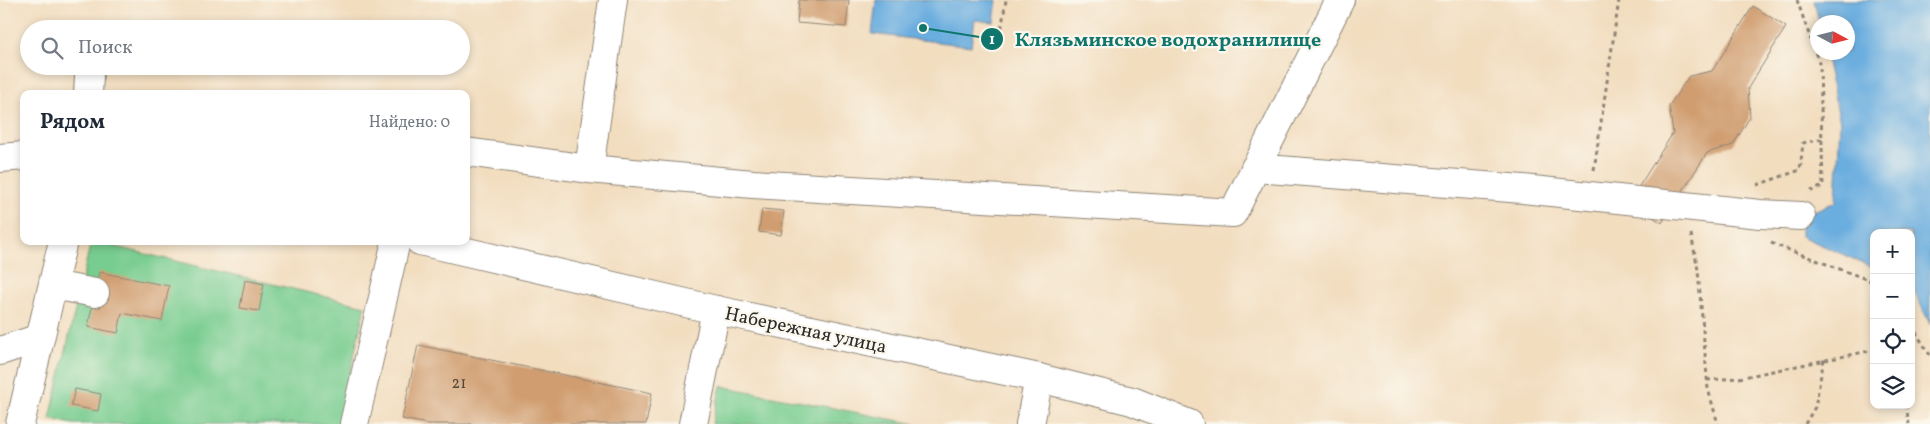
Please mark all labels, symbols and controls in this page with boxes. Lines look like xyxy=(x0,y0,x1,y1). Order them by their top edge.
north arrow xyxy=(1810,15,1855,60)
search box xyxy=(20,20,470,75)
callout: Клязьминское водохранилище xyxy=(979,22,1331,57)
text: Клязьминское водохранилище xyxy=(1015,27,1321,55)
text: 1 xyxy=(989,30,995,51)
icon: search xyxy=(38,34,66,62)
text: Поиск xyxy=(78,35,132,61)
text: Рядом xyxy=(40,108,105,137)
text: Найдено: 0 xyxy=(369,112,450,134)
map controls xyxy=(1870,229,1915,409)
button: + xyxy=(1870,229,1915,274)
button: − xyxy=(1870,274,1915,319)
street label: Набережная улица xyxy=(722,301,889,361)
button: locate xyxy=(1870,319,1915,364)
button: layers xyxy=(1870,364,1915,409)
house number: 21 xyxy=(452,373,466,395)

